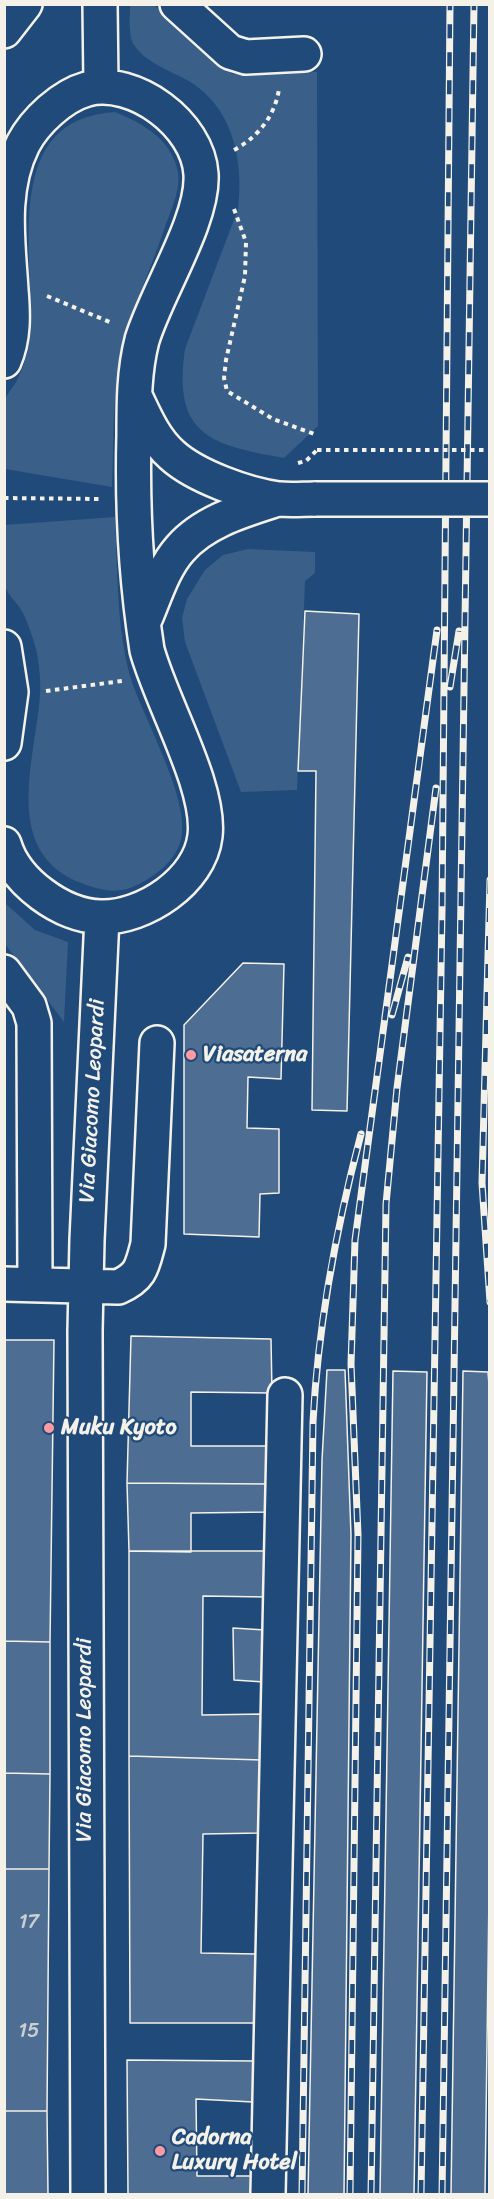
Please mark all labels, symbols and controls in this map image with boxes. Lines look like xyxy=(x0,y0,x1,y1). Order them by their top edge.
street label: Via Giacomo Leopardi xyxy=(74,998,112,1204)
place label: Viasaterna xyxy=(203,1042,307,1068)
marker: Viasaterna xyxy=(184,1048,198,1062)
place label: Muku Kyoto xyxy=(61,1415,177,1441)
marker: Muku Kyoto xyxy=(42,1421,56,1435)
street label: Via Giacomo Leopardi xyxy=(72,1638,98,1842)
house number: 17 xyxy=(19,1911,39,1935)
house number: 15 xyxy=(19,2020,39,2044)
place label: Cadorna Luxury Hotel xyxy=(172,2125,297,2176)
marker: Cadorna Luxury Hotel xyxy=(153,2144,167,2158)

